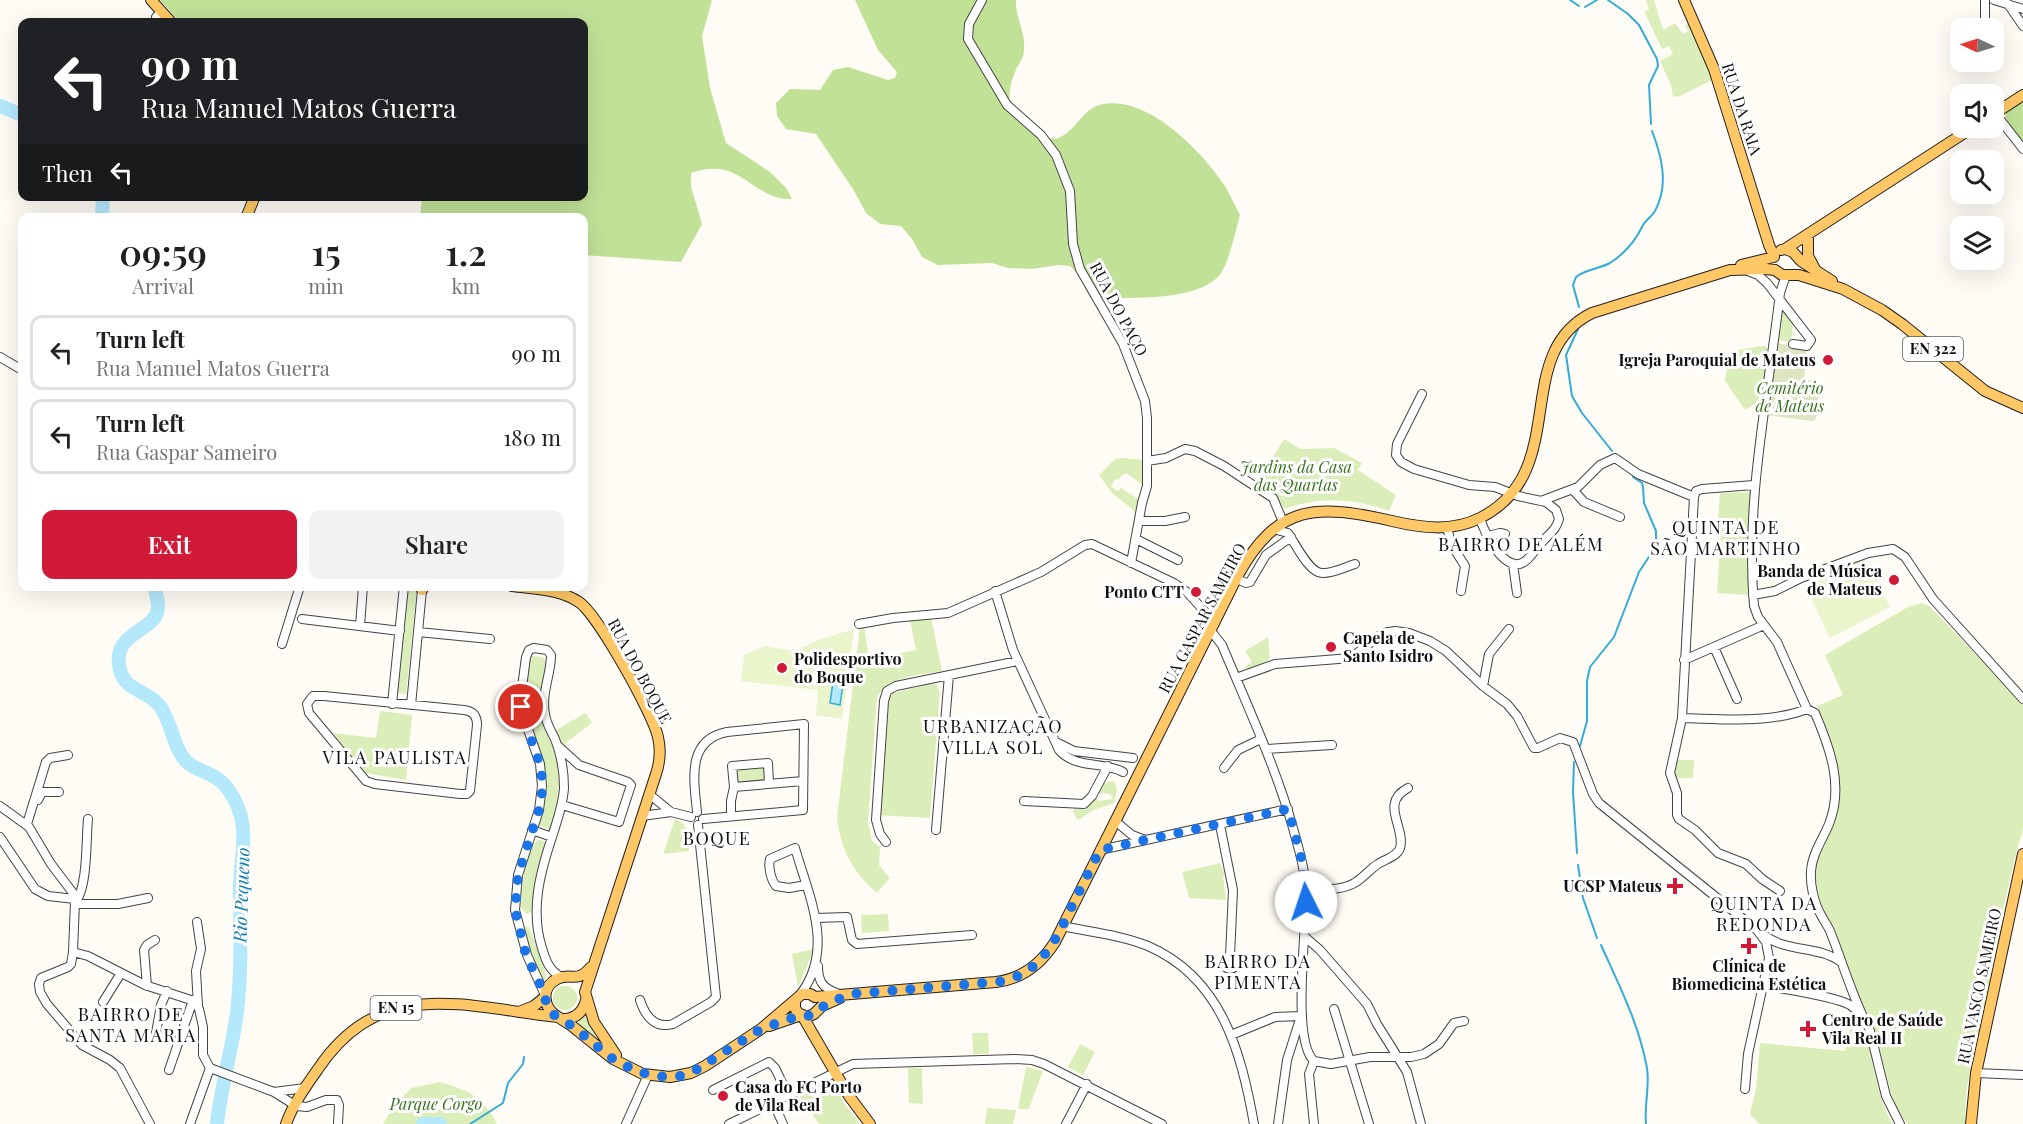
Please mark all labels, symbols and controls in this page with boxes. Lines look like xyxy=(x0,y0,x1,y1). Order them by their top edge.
north arrow xyxy=(1950,18,2004,72)
map controls xyxy=(1950,18,2004,270)
text: 90 m xyxy=(141,35,239,91)
icon: left xyxy=(42,42,120,120)
street label: RUA DA RAIA xyxy=(1718,60,1768,158)
button: sound xyxy=(1950,84,2004,138)
text: Rua Manuel Matos Guerra xyxy=(141,89,457,125)
button: search xyxy=(1950,150,2004,204)
icon: left xyxy=(105,156,138,189)
text: Then xyxy=(42,158,93,188)
button: layers xyxy=(1950,216,2004,270)
text: 09:59 xyxy=(119,227,207,275)
text: 15 xyxy=(311,227,341,275)
text: 1.2 xyxy=(445,227,487,275)
street label: RUA DO PAÇO xyxy=(1086,258,1153,360)
text: Arrival xyxy=(132,272,194,299)
text: min xyxy=(308,272,344,299)
text: km xyxy=(452,272,480,299)
text: Turn left xyxy=(96,324,185,354)
icon: left xyxy=(45,336,78,369)
road number: EN 322 xyxy=(1903,337,1963,361)
text: 90 m xyxy=(512,338,561,368)
place label: Igreja Paroquial de Mateus xyxy=(1618,349,1816,370)
marker: Igreja Paroquial de Mateus xyxy=(1821,353,1835,367)
text: Rua Manuel Matos Guerra xyxy=(96,354,330,381)
park label: Cemitério de Mateus xyxy=(1756,377,1824,416)
text: Turn left xyxy=(96,408,185,438)
icon: left xyxy=(45,420,78,453)
text: 180 m xyxy=(503,422,561,452)
text: Rua Gaspar Sameiro xyxy=(96,438,277,465)
park label: Jardins da Casa das Quartas xyxy=(1240,456,1352,495)
button: Exit xyxy=(42,510,297,579)
button: Share xyxy=(309,510,564,579)
district label: QUINTA DE SÃO MARTINHO xyxy=(1650,515,1802,560)
district label: BAIRRO DE ALÉM xyxy=(1438,532,1604,556)
street label: RUA GASPAR SAMEIRO xyxy=(1153,539,1250,696)
place label: Banda de Música de Mateus xyxy=(1757,560,1883,599)
marker: Banda de Música de Mateus xyxy=(1887,573,1901,587)
place label: Ponto CTT xyxy=(1104,581,1184,602)
marker: Ponto CTT xyxy=(1189,585,1203,599)
street label: RUA DO BOQUE xyxy=(604,614,677,727)
place label: Capela de Santo Isidro xyxy=(1343,627,1433,666)
marker: Capela de Santo Isidro xyxy=(1324,640,1338,654)
place label: Polidesportivo do Boque xyxy=(794,648,902,687)
marker: Polidesportivo do Boque xyxy=(775,661,789,675)
pin xyxy=(495,681,546,732)
icon: arrive xyxy=(504,690,537,723)
district label: URBANIZAÇÃO VILLA SOL xyxy=(923,714,1063,759)
district label: VILA PAULISTA xyxy=(322,745,467,769)
district label: BOQUE xyxy=(683,826,751,850)
water label: Rio Pequeno xyxy=(227,847,255,944)
position arrow xyxy=(1274,870,1338,934)
place label: UCSP Mateus xyxy=(1563,875,1662,896)
marker: UCSP Mateus xyxy=(1666,877,1684,895)
district label: QUINTA DA REDONDA xyxy=(1710,891,1818,936)
street label: RUA VASCO SAMEIRO xyxy=(1952,906,2005,1066)
marker: Clínica de Biomedicina Estética xyxy=(1740,937,1758,955)
district label: BAIRRO DA PIMENTA xyxy=(1205,949,1311,994)
place label: Clínica de Biomedicina Estética xyxy=(1672,955,1827,994)
road number: EN 15 xyxy=(370,996,422,1020)
district label: BAIRRO DE SANTA MARIA xyxy=(65,1002,197,1047)
place label: Centro de Saúde Vila Real II xyxy=(1821,1009,1943,1048)
marker: Centro de Saúde Vila Real II xyxy=(1799,1020,1817,1038)
place label: Casa do FC Porto de Vila Real xyxy=(735,1076,862,1115)
marker: Casa do FC Porto de Vila Real xyxy=(716,1089,730,1103)
park label: Parque Corgo xyxy=(389,1093,482,1114)

